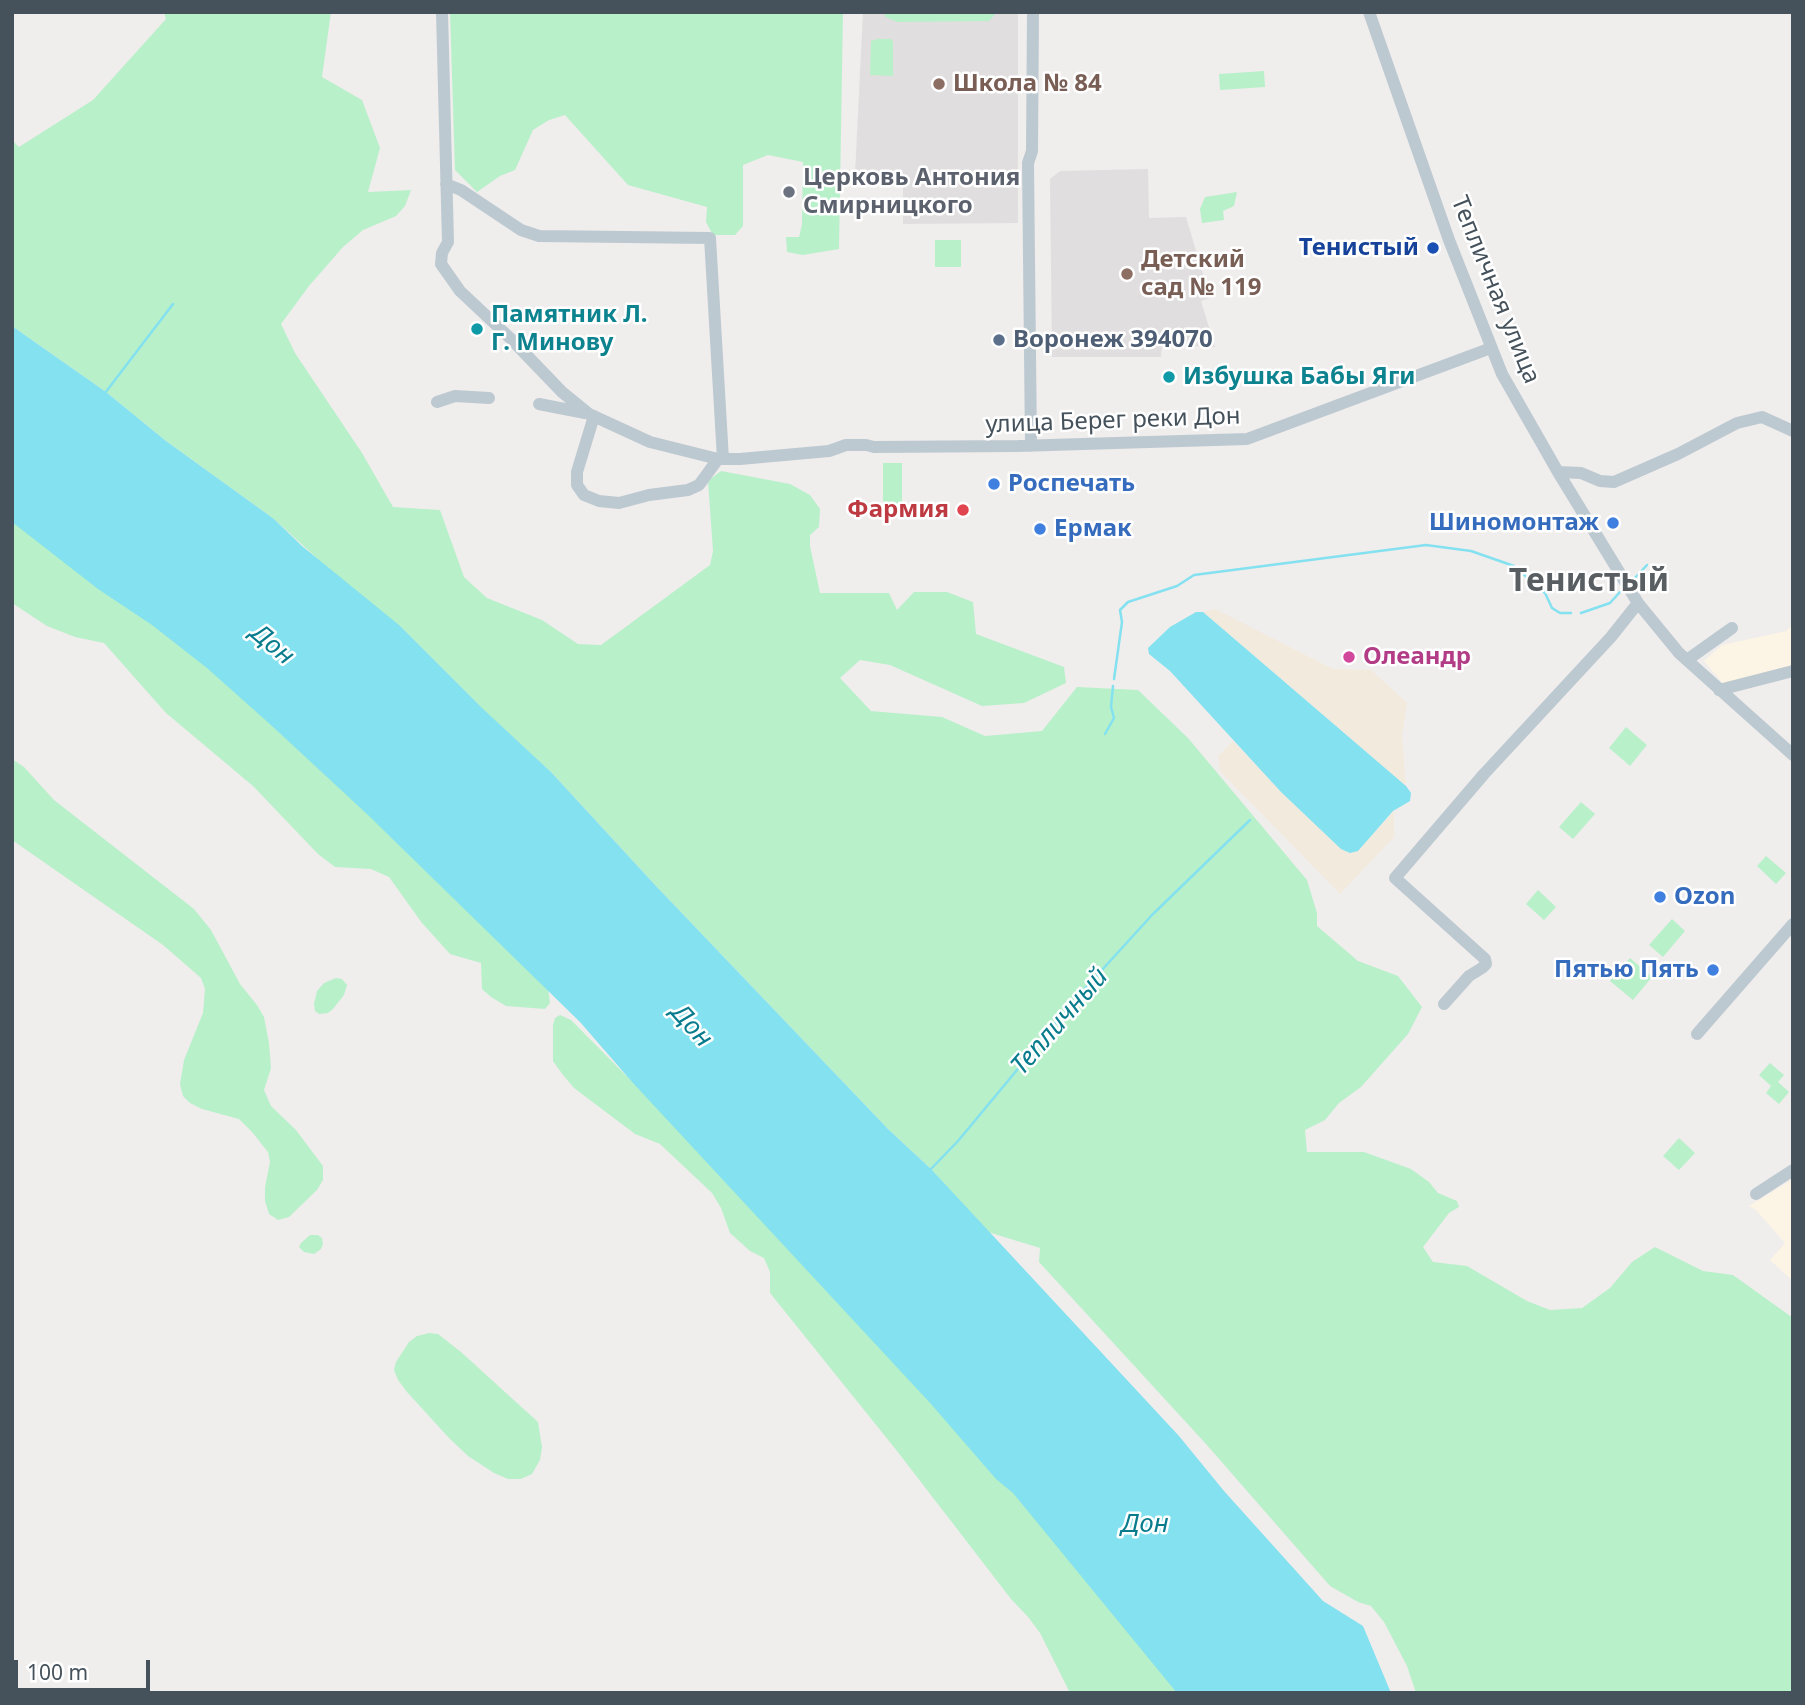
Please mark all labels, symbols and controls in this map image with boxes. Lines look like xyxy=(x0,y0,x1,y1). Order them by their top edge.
place label: Школа № 84 xyxy=(953,70,1102,98)
marker: Школа № 84 xyxy=(931,76,947,92)
place label: Церковь Антония Смирницкого xyxy=(803,164,1020,220)
marker: Церковь Антония Смирницкого xyxy=(781,184,797,200)
street label: Тепличная улица xyxy=(1444,192,1546,388)
place label: Тенистый xyxy=(1299,234,1419,262)
marker: Тенистый xyxy=(1425,240,1441,256)
place label: Детский сад № 119 xyxy=(1141,246,1262,302)
marker: Детский сад № 119 xyxy=(1119,266,1135,282)
place label: Памятник Л. Г. Минову xyxy=(491,301,648,357)
marker: Памятник Л. Г. Минову xyxy=(469,321,485,337)
place label: Воронеж 394070 xyxy=(1013,326,1213,354)
marker: Воронеж 394070 xyxy=(991,332,1007,348)
place label: Избушка Бабы Яги xyxy=(1183,363,1416,391)
marker: Избушка Бабы Яги xyxy=(1161,369,1177,385)
street label: улица Берег реки Дон xyxy=(985,402,1241,440)
place label: Роспечать xyxy=(1008,470,1135,498)
marker: Роспечать xyxy=(986,476,1002,492)
place label: Фармия xyxy=(847,496,949,524)
marker: Фармия xyxy=(955,502,971,518)
place label: Шиномонтаж xyxy=(1429,509,1599,537)
place label: Ермак xyxy=(1054,515,1132,543)
marker: Шиномонтаж xyxy=(1605,515,1621,531)
marker: Ермак xyxy=(1032,521,1048,537)
district label: Тенистый xyxy=(1509,563,1669,601)
water label: Дон xyxy=(244,618,300,672)
place label: Олеандр xyxy=(1363,643,1471,671)
marker: Олеандр xyxy=(1341,649,1357,665)
place label: Ozon xyxy=(1674,883,1735,911)
marker: Ozon xyxy=(1652,889,1668,905)
place label: Пятью Пять xyxy=(1554,956,1699,984)
water label: Тепличный xyxy=(1005,962,1115,1082)
marker: Пятью Пять xyxy=(1705,962,1721,978)
water label: Дон xyxy=(664,998,718,1054)
water label: Дон xyxy=(1121,1509,1169,1541)
scale bar xyxy=(18,1646,154,1690)
text: 100 m xyxy=(27,1658,88,1686)

